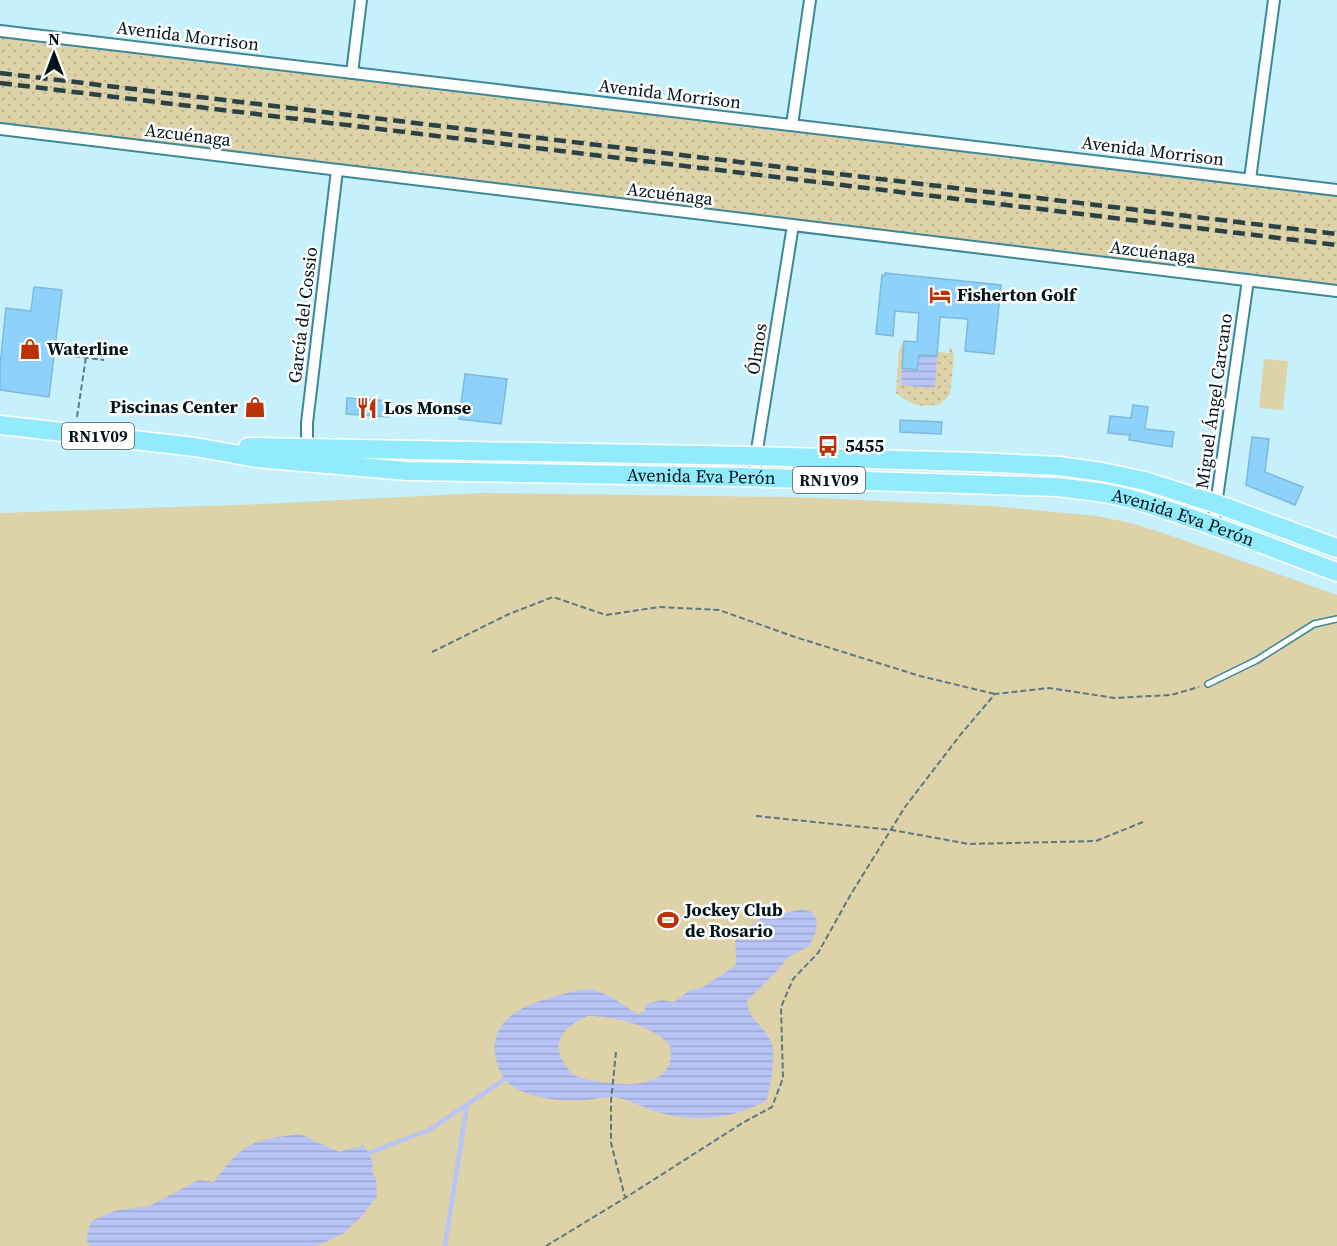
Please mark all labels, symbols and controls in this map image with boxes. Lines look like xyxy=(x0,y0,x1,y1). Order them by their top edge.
street label: Avenida Morrison xyxy=(115,14,261,57)
north arrow xyxy=(24,24,84,84)
text: N xyxy=(48,28,60,50)
street label: Avenida Morrison xyxy=(597,72,743,115)
street label: Azcuénaga xyxy=(144,117,233,152)
street label: Avenida Morrison xyxy=(1080,129,1226,172)
street label: Azcuénaga xyxy=(626,176,715,211)
street label: Azcuénaga xyxy=(1109,234,1198,269)
street label: García del Cossio xyxy=(282,245,323,385)
place label: Fisherton Golf xyxy=(957,282,1078,307)
hotel icon: Fisherton Golf xyxy=(928,283,952,307)
street label: Miguel Ángel Carcano xyxy=(1189,312,1238,490)
street label: Ólmos xyxy=(740,321,773,377)
place label: Waterline xyxy=(47,336,128,361)
shop icon: Waterline xyxy=(18,337,42,361)
place label: Piscinas Center xyxy=(110,394,239,419)
shop icon: Piscinas Center xyxy=(243,395,267,419)
place label: Los Monse xyxy=(384,395,471,420)
restaurant icon: Los Monse xyxy=(355,396,379,420)
road number: RN1V09 xyxy=(62,423,134,449)
place label: 5455 xyxy=(845,433,884,458)
bus stop icon: 5455 xyxy=(816,434,840,458)
street label: Avenida Eva Perón xyxy=(627,462,776,490)
road number: RN1V09 xyxy=(793,467,865,493)
street label: Avenida Eva Perón xyxy=(1110,482,1258,552)
place label: Jockey Club de Rosario xyxy=(684,897,783,943)
sports icon: Jockey Club de Rosario xyxy=(656,908,680,932)

